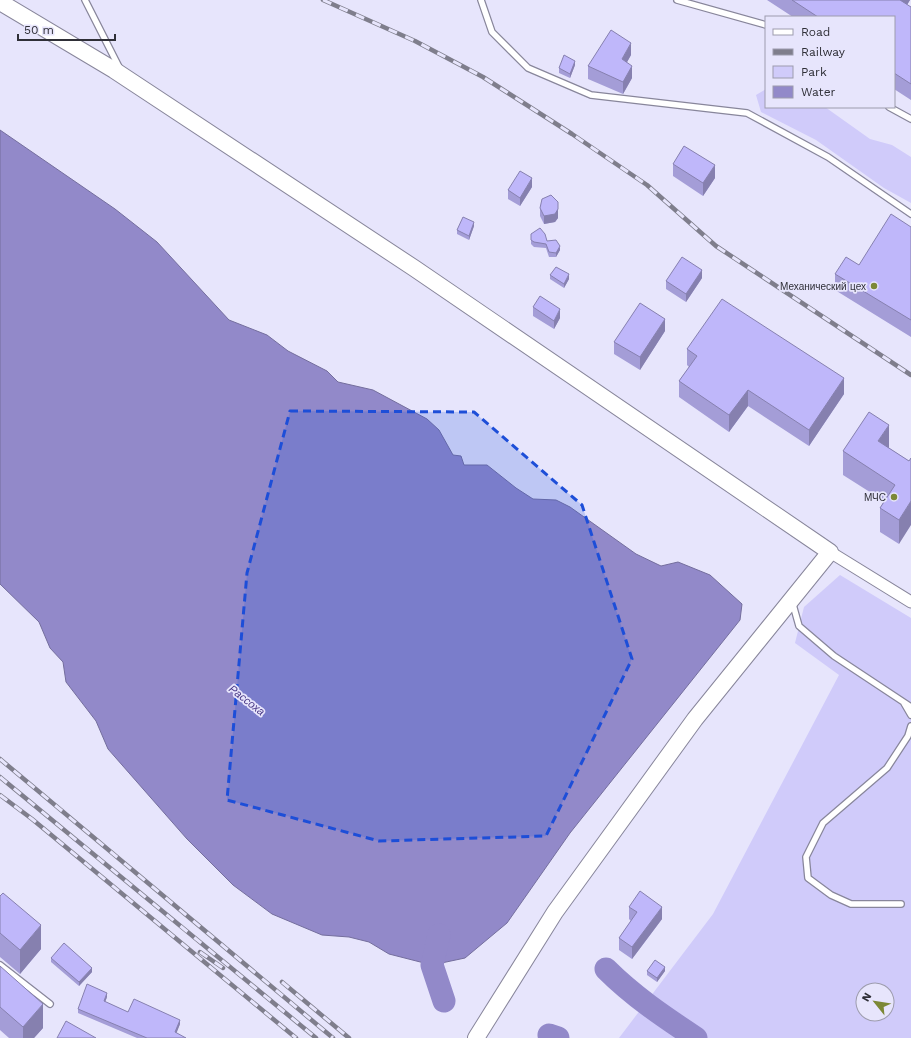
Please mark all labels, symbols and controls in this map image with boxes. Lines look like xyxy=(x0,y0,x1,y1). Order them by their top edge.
scale bar xyxy=(18,16,115,42)
legend xyxy=(765,16,895,108)
text: 50 m xyxy=(24,23,54,37)
text: Road xyxy=(801,25,830,39)
text: Railway xyxy=(801,45,846,59)
text: Park xyxy=(801,65,827,79)
text: Water xyxy=(801,85,836,99)
place label: Механический цех xyxy=(780,281,866,292)
marker: Механический цех xyxy=(869,281,879,291)
place label: МЧС xyxy=(864,492,886,503)
marker: МЧС xyxy=(889,492,899,502)
water label: Рассоха xyxy=(226,682,267,718)
north arrow xyxy=(855,982,895,1022)
text: N xyxy=(859,990,874,1004)

